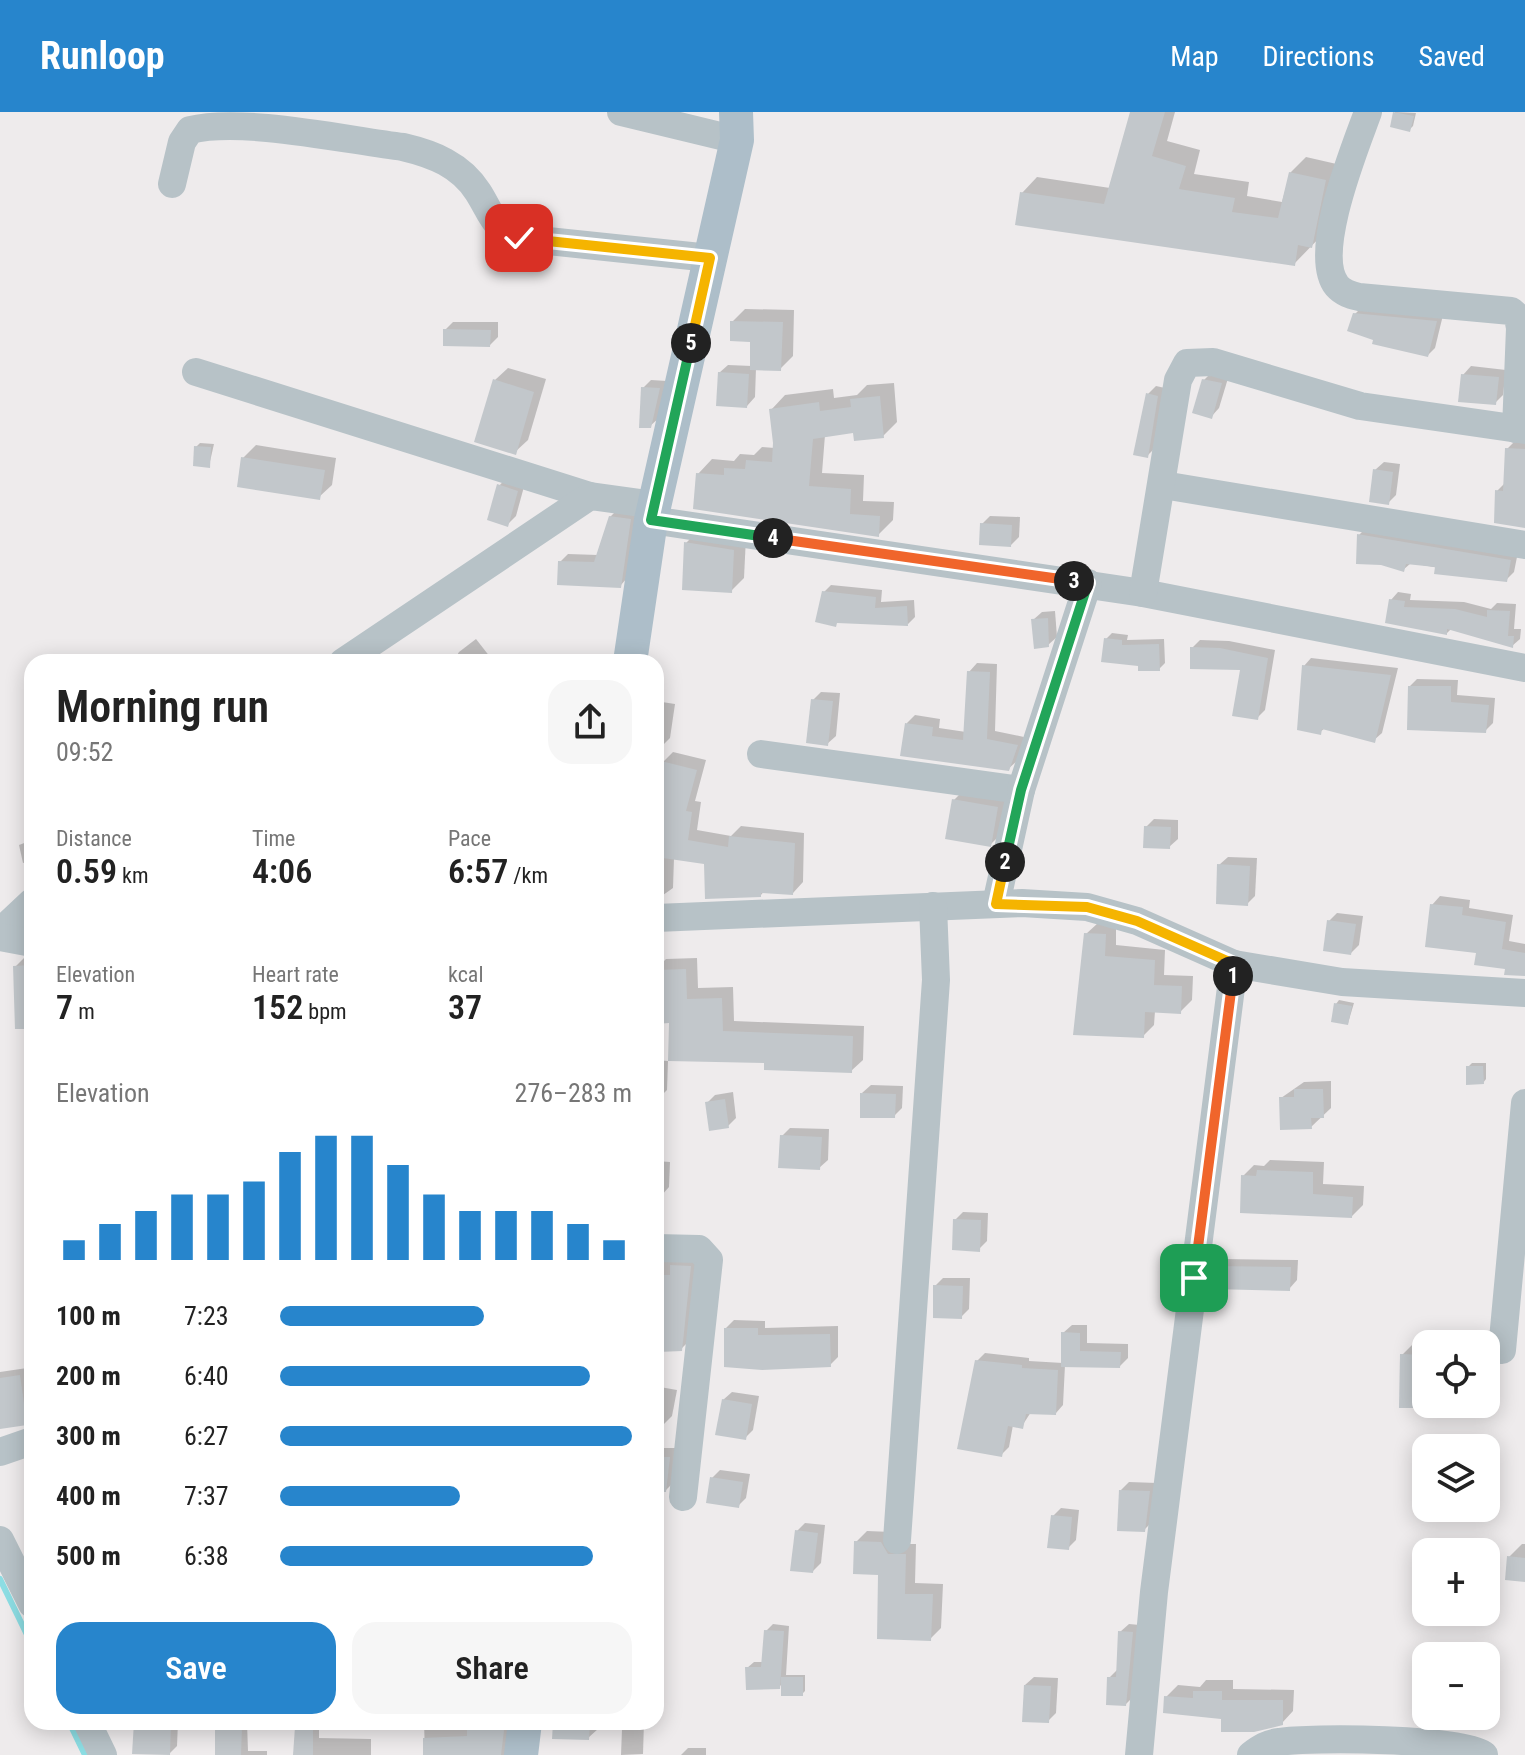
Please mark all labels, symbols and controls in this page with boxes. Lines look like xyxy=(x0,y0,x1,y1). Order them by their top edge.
text: Runloop xyxy=(40,34,165,78)
text: Map xyxy=(1170,40,1219,73)
text: Directions xyxy=(1263,40,1374,73)
text: Saved xyxy=(1418,40,1485,73)
pin xyxy=(485,204,553,272)
icon: check xyxy=(497,216,541,260)
pin: 5 xyxy=(671,323,711,363)
text: 5 xyxy=(685,330,697,355)
pin: 4 xyxy=(753,518,793,558)
text: 4 xyxy=(767,525,779,550)
pin: 3 xyxy=(1054,561,1094,601)
text: 3 xyxy=(1068,568,1080,593)
button: share xyxy=(548,680,632,764)
text: Morning run xyxy=(56,681,269,733)
text: 09:52 xyxy=(56,737,113,767)
text: Distance xyxy=(56,826,132,851)
text: Time xyxy=(252,826,295,851)
text: Pace xyxy=(448,826,491,851)
pin: 2 xyxy=(985,842,1025,882)
text: 2 xyxy=(999,849,1011,874)
text: 0.59 xyxy=(56,851,117,891)
text: 4:06 xyxy=(252,851,312,891)
text: 6:57 xyxy=(448,851,508,891)
text: km xyxy=(117,863,149,888)
text: /km xyxy=(508,863,548,888)
pin: 1 xyxy=(1213,956,1253,996)
text: Elevation xyxy=(56,962,135,987)
text: Heart rate xyxy=(252,962,339,987)
text: kcal xyxy=(448,962,483,987)
text: 1 xyxy=(1227,963,1239,988)
text: 7 xyxy=(56,987,73,1027)
text: 152 xyxy=(252,987,303,1027)
text: 37 xyxy=(448,987,482,1027)
text: m xyxy=(73,999,95,1024)
text: bpm xyxy=(303,999,347,1024)
text: Elevation xyxy=(56,1078,150,1108)
text: 276–283 m xyxy=(515,1078,632,1108)
pin xyxy=(1160,1244,1228,1312)
icon: arrive xyxy=(1172,1256,1216,1300)
text: 100 m xyxy=(56,1301,121,1331)
text: 7:23 xyxy=(184,1301,229,1331)
map controls xyxy=(1412,1330,1500,1730)
button: locate xyxy=(1412,1330,1500,1418)
text: 200 m xyxy=(56,1361,121,1391)
text: 6:40 xyxy=(184,1361,229,1391)
text: 300 m xyxy=(56,1421,121,1451)
text: 6:27 xyxy=(184,1421,229,1451)
button: layers xyxy=(1412,1434,1500,1522)
text: 400 m xyxy=(56,1481,121,1511)
text: 7:37 xyxy=(184,1481,229,1511)
button: + xyxy=(1412,1538,1500,1626)
text: 500 m xyxy=(56,1541,121,1571)
text: 6:38 xyxy=(184,1541,229,1571)
button: Save xyxy=(56,1622,336,1714)
button: Share xyxy=(352,1622,632,1714)
button: − xyxy=(1412,1642,1500,1730)

